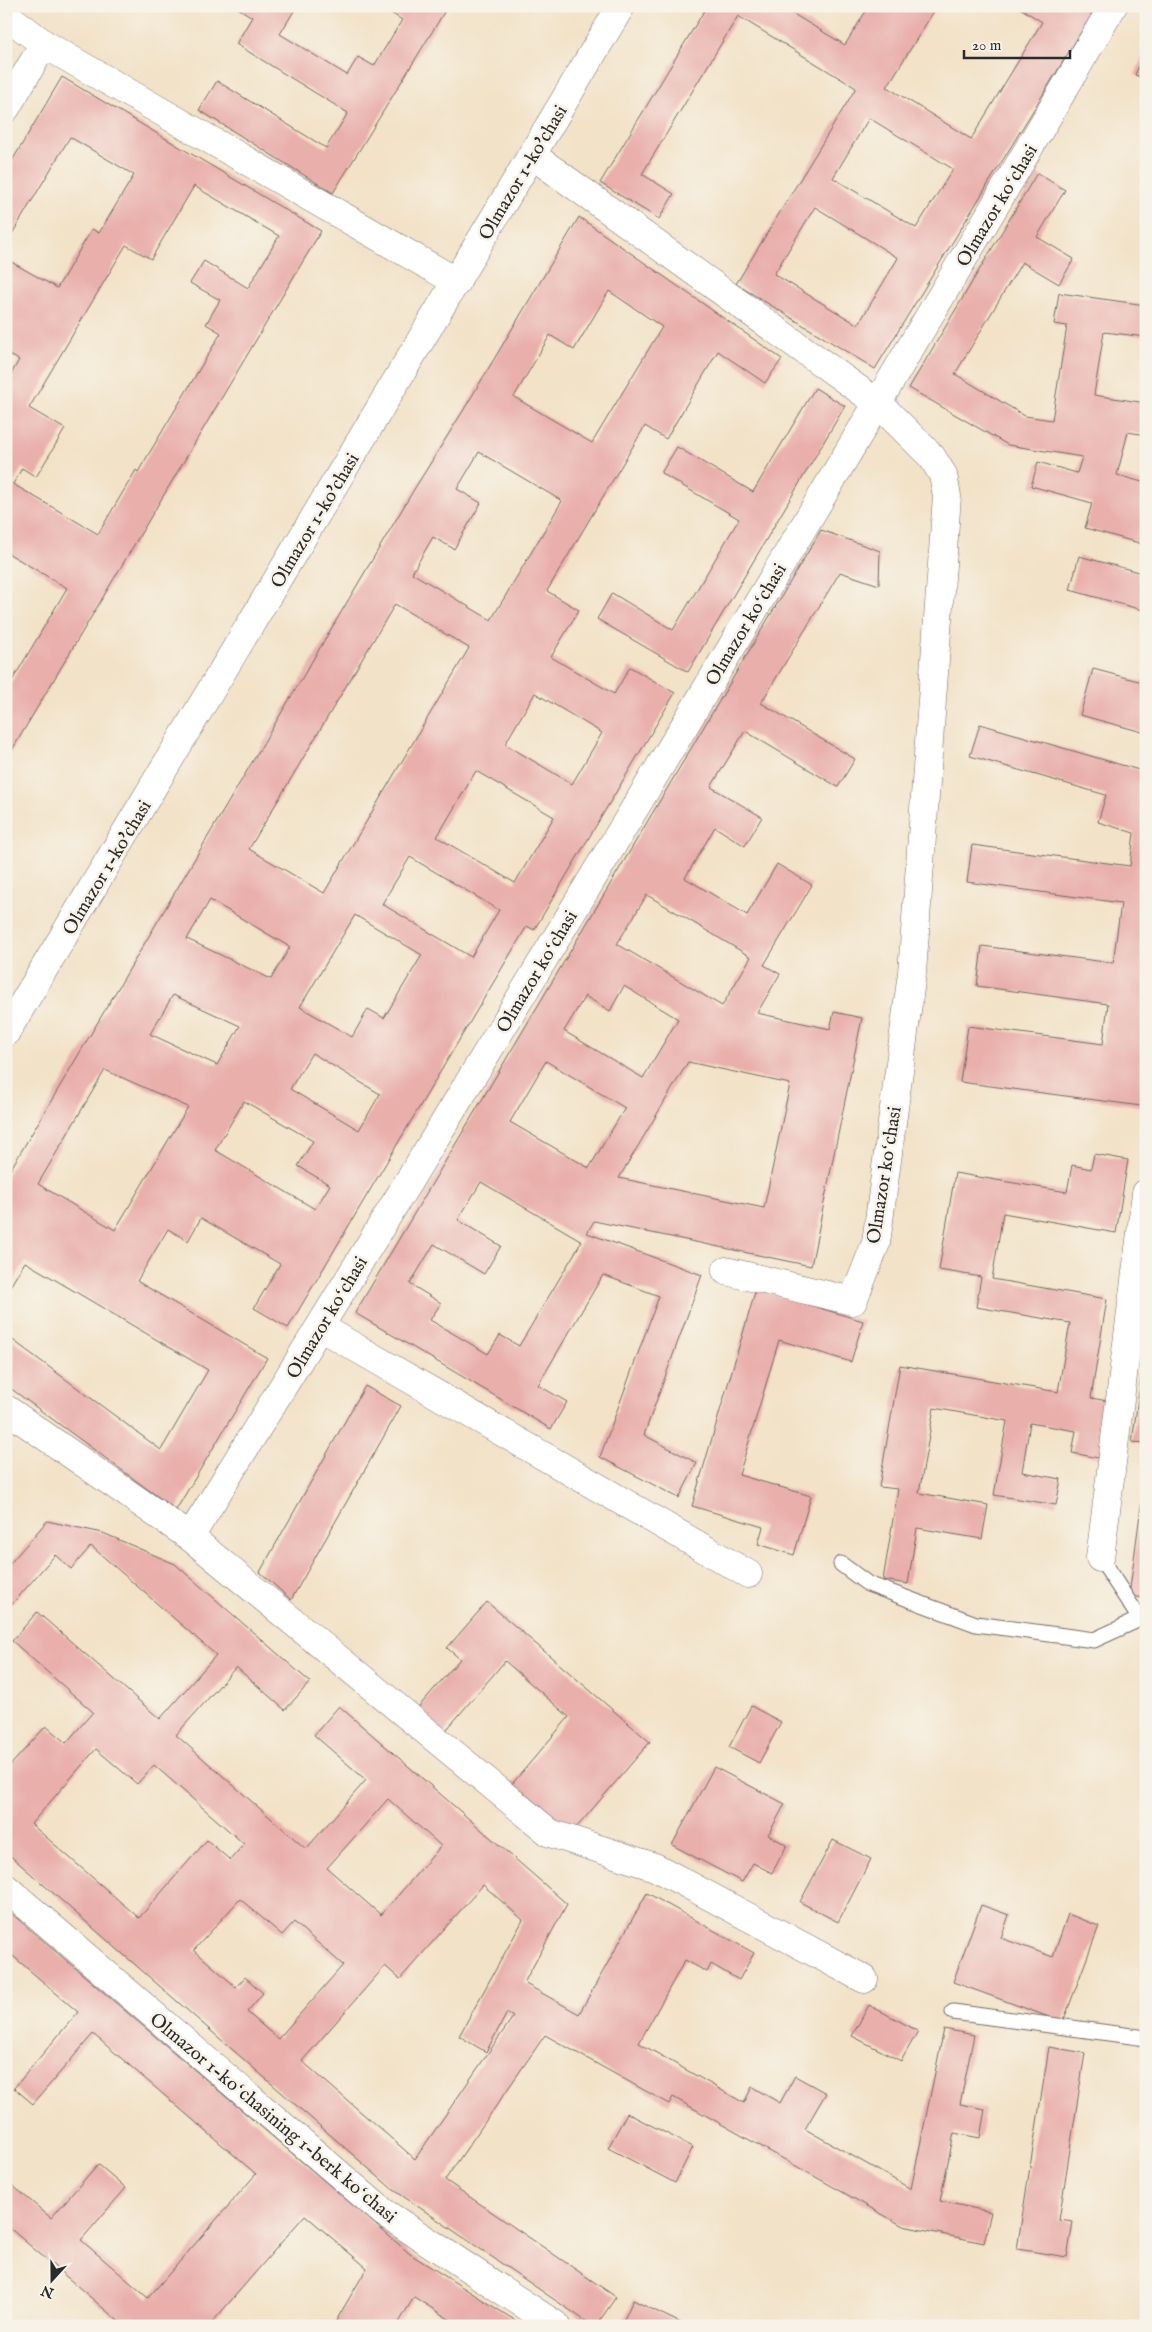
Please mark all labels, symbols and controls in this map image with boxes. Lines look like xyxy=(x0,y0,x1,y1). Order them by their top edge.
scale bar xyxy=(964,28,1071,60)
text: 20 m xyxy=(972,36,1002,55)
street label: Olmazor 1-ko'chasi xyxy=(474,101,573,245)
street label: Olmazor koʻchasi xyxy=(952,140,1044,272)
street label: Olmazor 1-ko'chasi xyxy=(266,449,365,593)
street label: Olmazor koʻchasi xyxy=(701,559,793,691)
street label: Olmazor 1-ko'chasi xyxy=(58,796,157,940)
street label: Olmazor koʻchasi xyxy=(492,906,584,1038)
street label: Olmazor koʻchasi xyxy=(862,1105,908,1246)
street label: Olmazor koʻchasi xyxy=(282,1252,374,1384)
street label: Olmazor 1-koʻchasining 1-berk koʻchasi xyxy=(144,2008,401,2229)
north arrow xyxy=(28,2254,78,2304)
text: N xyxy=(39,2281,58,2302)

